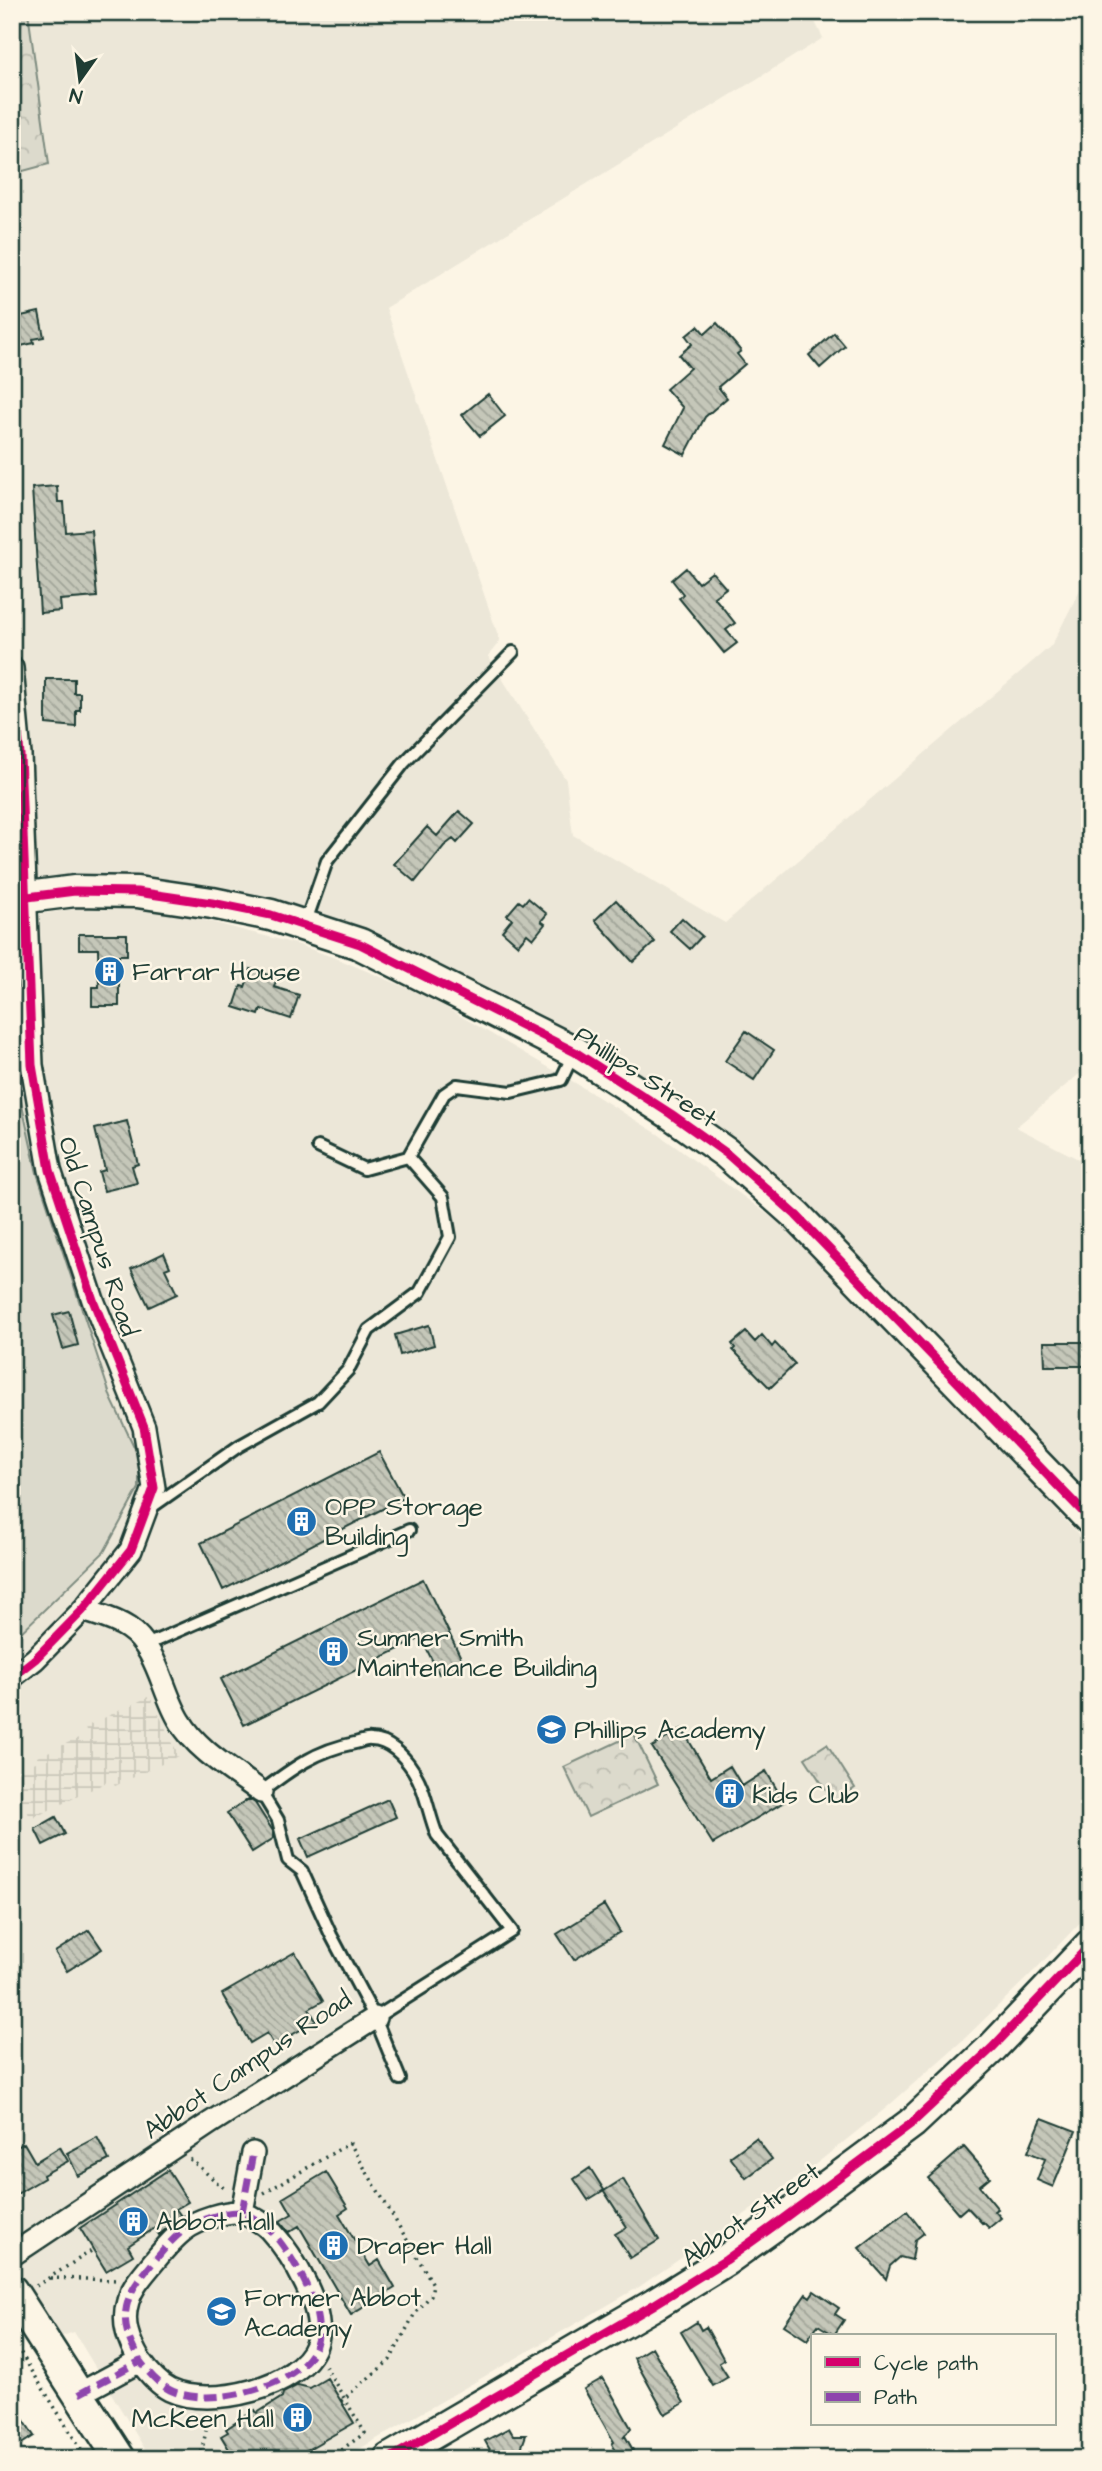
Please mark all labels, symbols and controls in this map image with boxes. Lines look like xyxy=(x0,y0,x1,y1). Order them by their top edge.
north arrow xyxy=(46,46,116,116)
text: N xyxy=(67,80,85,110)
building icon: Farrar House xyxy=(92,954,126,988)
place label: Farrar House xyxy=(132,954,301,990)
street label: Phillips Street xyxy=(567,1017,724,1137)
street label: Old Campus Road xyxy=(49,1132,147,1341)
place label: OPP Storage Building xyxy=(325,1489,483,1557)
building icon: OPP Storage Building xyxy=(285,1504,319,1538)
place label: Sumner Smith Maintenance Building xyxy=(357,1620,597,1688)
building icon: Sumner Smith Maintenance Building xyxy=(317,1635,351,1669)
school or university icon: Phillips Academy xyxy=(534,1712,568,1746)
place label: Phillips Academy xyxy=(574,1712,766,1750)
building icon: Kids Club xyxy=(712,1777,746,1811)
place label: Kids Club xyxy=(752,1777,859,1813)
street label: Abbot Campus Road xyxy=(136,1982,359,2148)
street label: Abbot Street xyxy=(674,2153,827,2276)
building icon: Abbot Hall xyxy=(116,2204,150,2238)
place label: Abbot Hall xyxy=(156,2204,275,2240)
building icon: Draper Hall xyxy=(317,2228,351,2262)
place label: Draper Hall xyxy=(357,2228,492,2264)
place label: Former Abbot Academy xyxy=(244,2280,422,2348)
school or university icon: Former Abbot Academy xyxy=(204,2295,238,2329)
legend xyxy=(811,2334,1056,2426)
text: Cycle path xyxy=(874,2349,979,2380)
text: Path xyxy=(874,2383,918,2412)
place label: McKeen Hall xyxy=(132,2401,274,2437)
building icon: McKeen Hall xyxy=(280,2401,314,2435)

